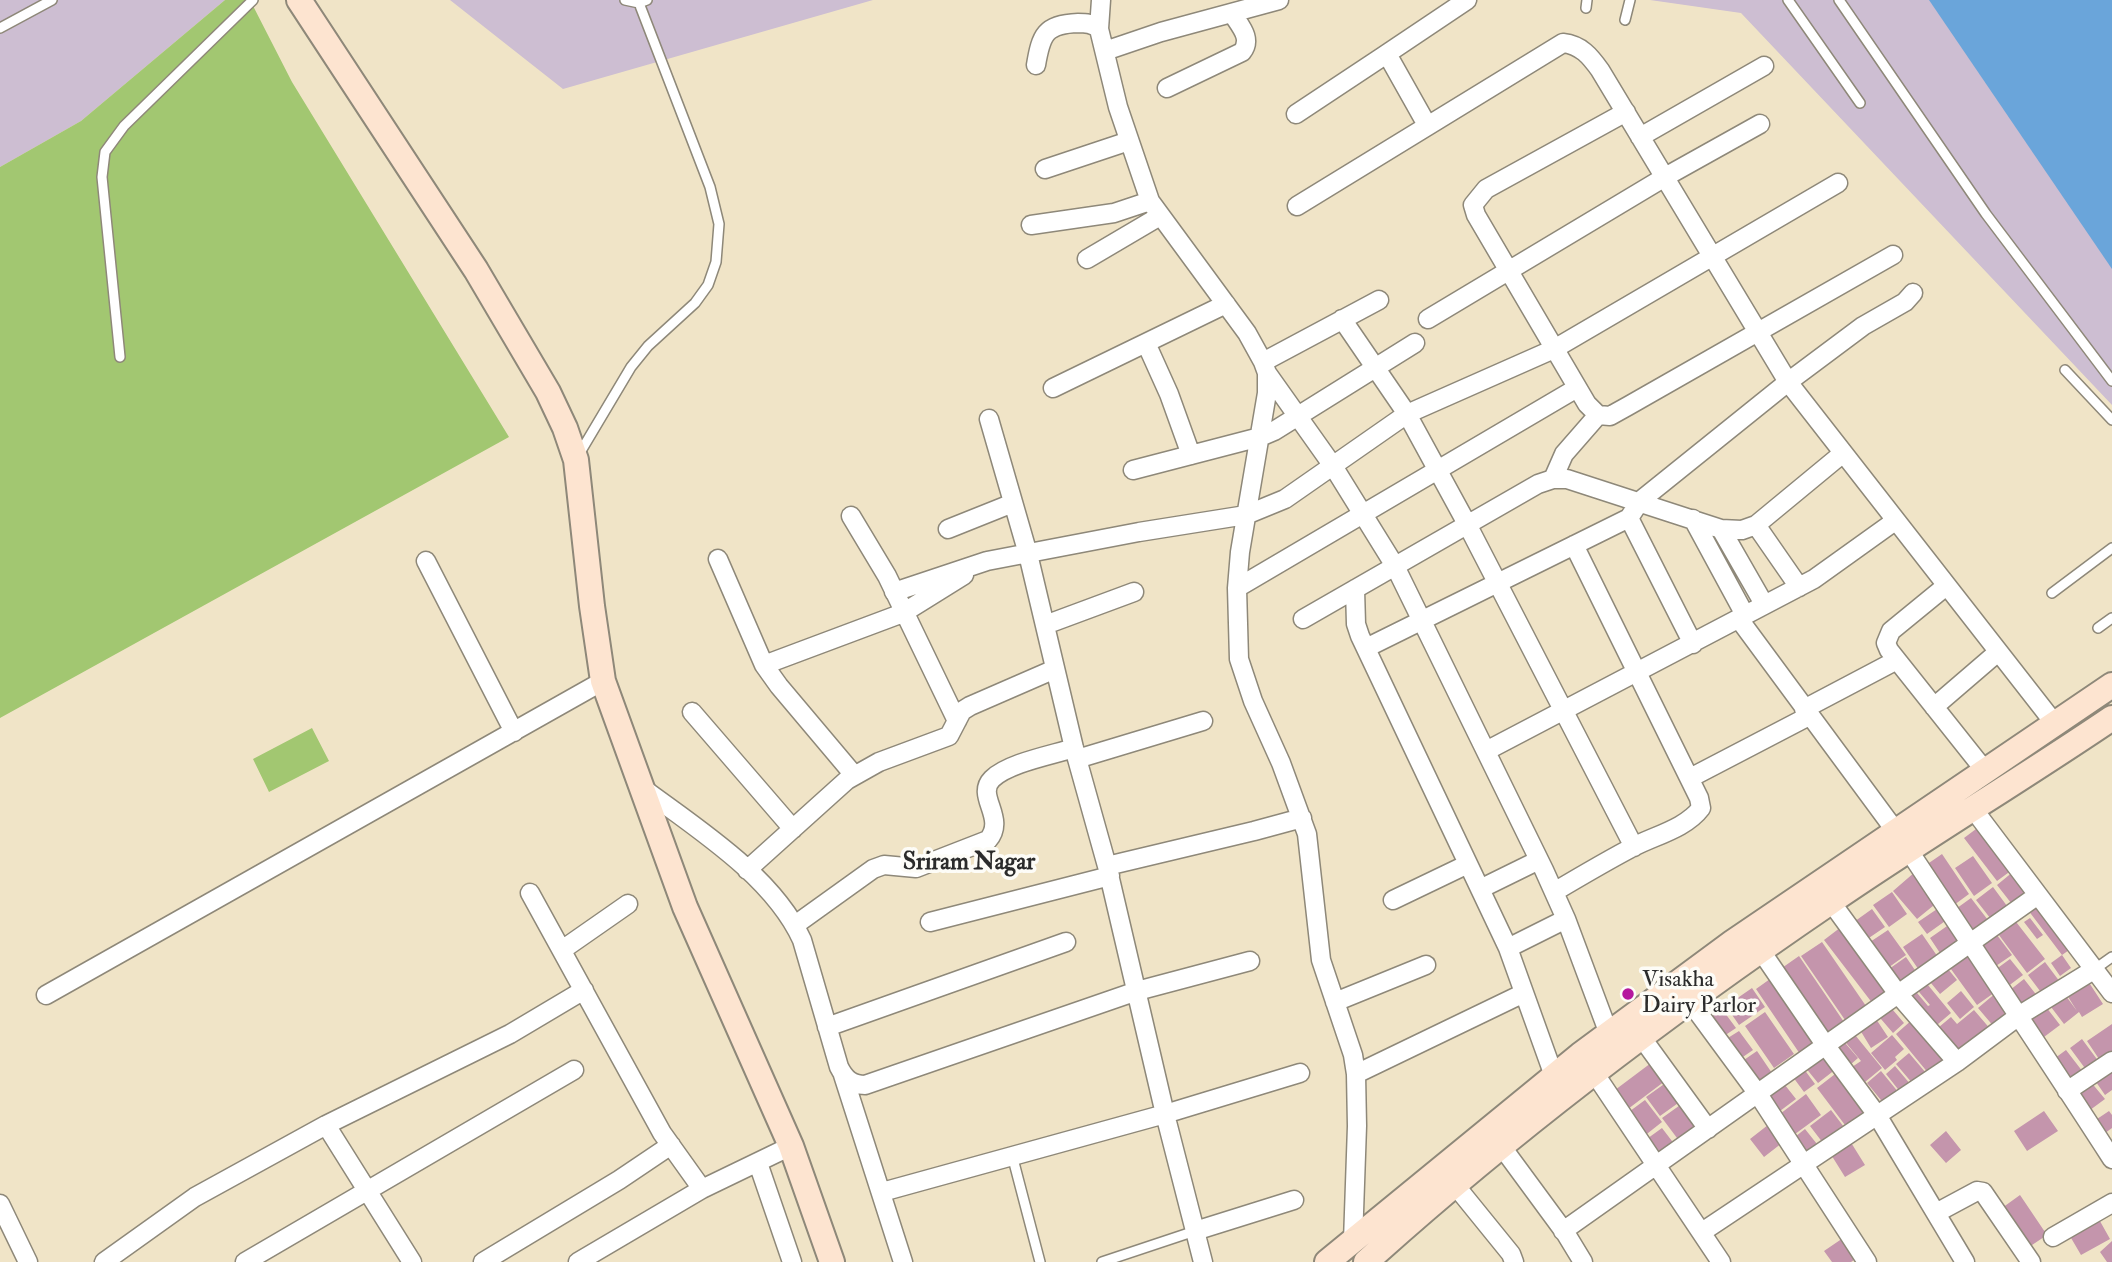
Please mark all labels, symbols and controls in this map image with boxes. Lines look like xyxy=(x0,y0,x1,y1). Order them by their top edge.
district label: Sriram Nagar xyxy=(903,850,1035,878)
place label: Visakha Dairy Parlor xyxy=(1642,967,1756,1021)
marker: Visakha Dairy Parlor xyxy=(1620,986,1636,1002)

